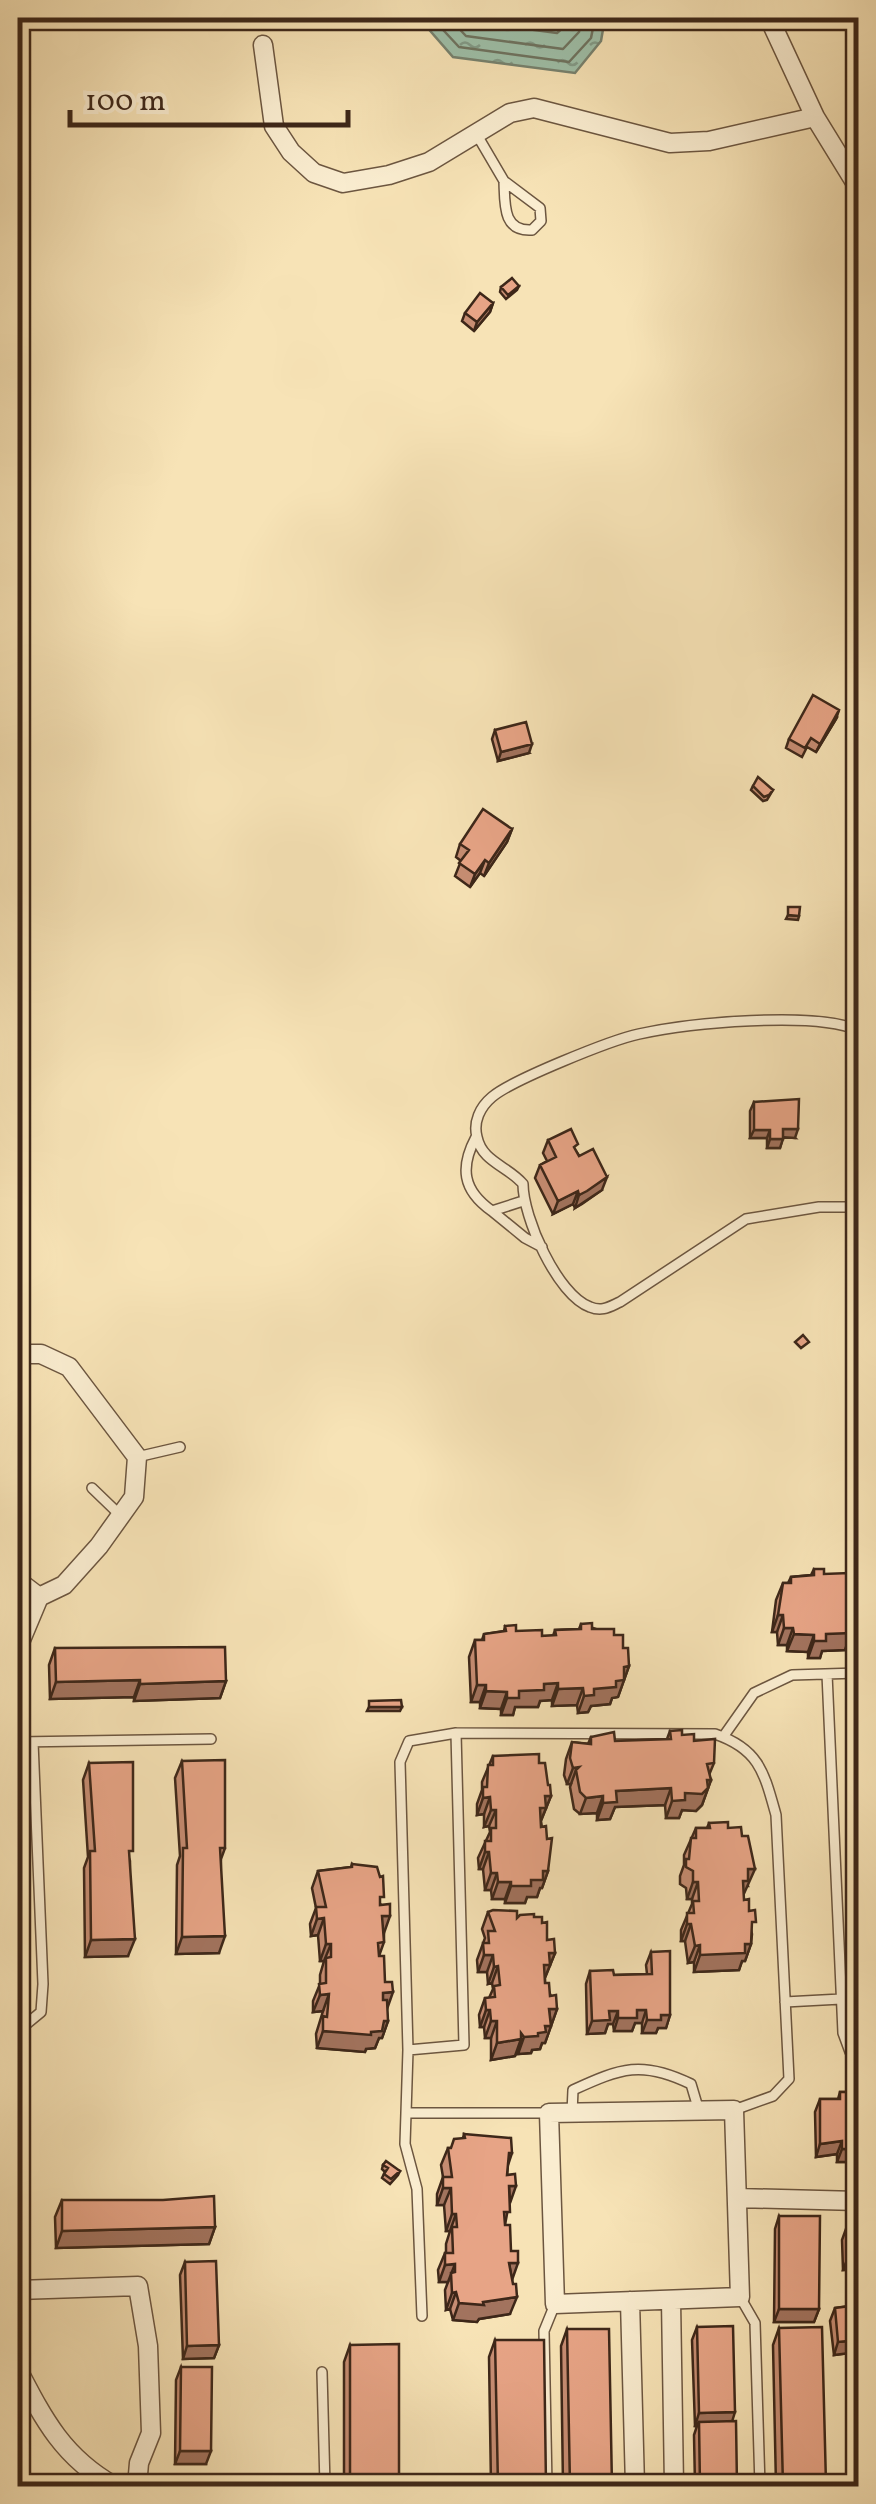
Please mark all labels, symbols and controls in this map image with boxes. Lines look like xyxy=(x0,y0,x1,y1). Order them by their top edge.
scale bar xyxy=(70,65,348,127)
text: 100 m xyxy=(85,81,166,123)

